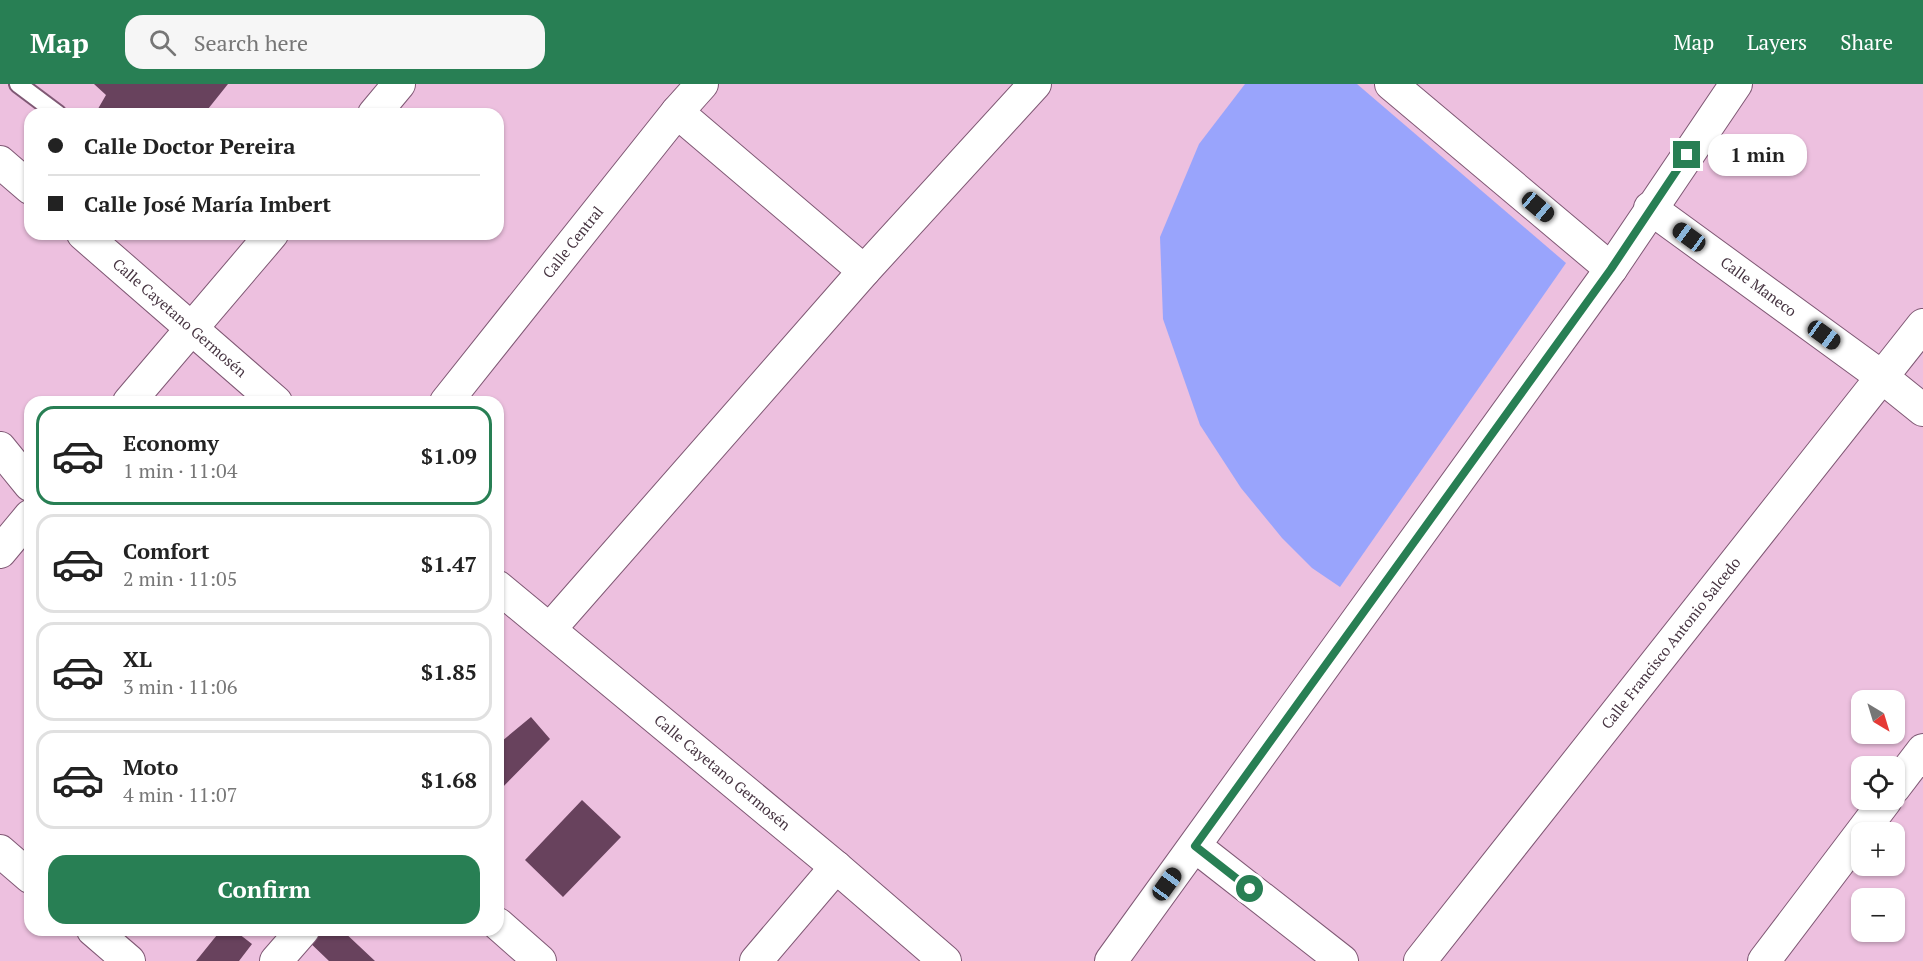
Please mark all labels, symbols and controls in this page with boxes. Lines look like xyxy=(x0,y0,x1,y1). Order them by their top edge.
search box xyxy=(125,15,545,69)
text: Map xyxy=(30,24,89,61)
icon: search xyxy=(146,26,179,59)
text: Search here xyxy=(194,28,308,57)
text: Map xyxy=(1673,28,1714,56)
text: Layers xyxy=(1747,28,1807,56)
text: Share xyxy=(1840,28,1893,56)
text: Calle Doctor Pereira xyxy=(84,131,295,160)
callout: 1 min xyxy=(1708,134,1807,176)
route end xyxy=(1673,141,1700,168)
text: 1 min xyxy=(1730,141,1785,168)
text: Calle José María Imbert xyxy=(84,189,331,218)
car xyxy=(1518,189,1558,225)
street label: Calle Central xyxy=(537,202,607,282)
car xyxy=(1669,219,1709,255)
street label: Calle Maneco xyxy=(1717,252,1801,321)
street label: Calle Cayetano Germosén xyxy=(109,253,252,381)
car xyxy=(1804,317,1844,353)
text: Economy xyxy=(123,428,219,457)
icon: car xyxy=(51,429,105,483)
text: $1.09 xyxy=(421,441,477,470)
text: 1 min · 11:04 xyxy=(123,457,237,484)
text: Comfort xyxy=(123,536,209,565)
icon: car xyxy=(51,537,105,591)
text: $1.47 xyxy=(421,549,477,578)
street label: Calle Francisco Antonio Salcedo xyxy=(1596,553,1745,733)
text: 2 min · 11:05 xyxy=(123,565,237,592)
text: XL xyxy=(123,644,152,673)
icon: car xyxy=(51,645,105,699)
text: $1.85 xyxy=(421,657,477,686)
text: 3 min · 11:06 xyxy=(123,673,237,700)
north arrow xyxy=(1851,690,1905,744)
map controls xyxy=(1851,690,1905,942)
street label: Calle Cayetano Germosén xyxy=(650,709,795,834)
text: Moto xyxy=(123,752,178,781)
icon: car xyxy=(51,753,105,807)
button: locate xyxy=(1851,756,1905,810)
text: $1.68 xyxy=(421,765,477,794)
text: 4 min · 11:07 xyxy=(123,781,237,808)
button: + xyxy=(1851,822,1905,876)
button: Confirm xyxy=(48,855,480,924)
car xyxy=(1149,864,1185,904)
route start xyxy=(1236,875,1263,902)
button: − xyxy=(1851,888,1905,942)

